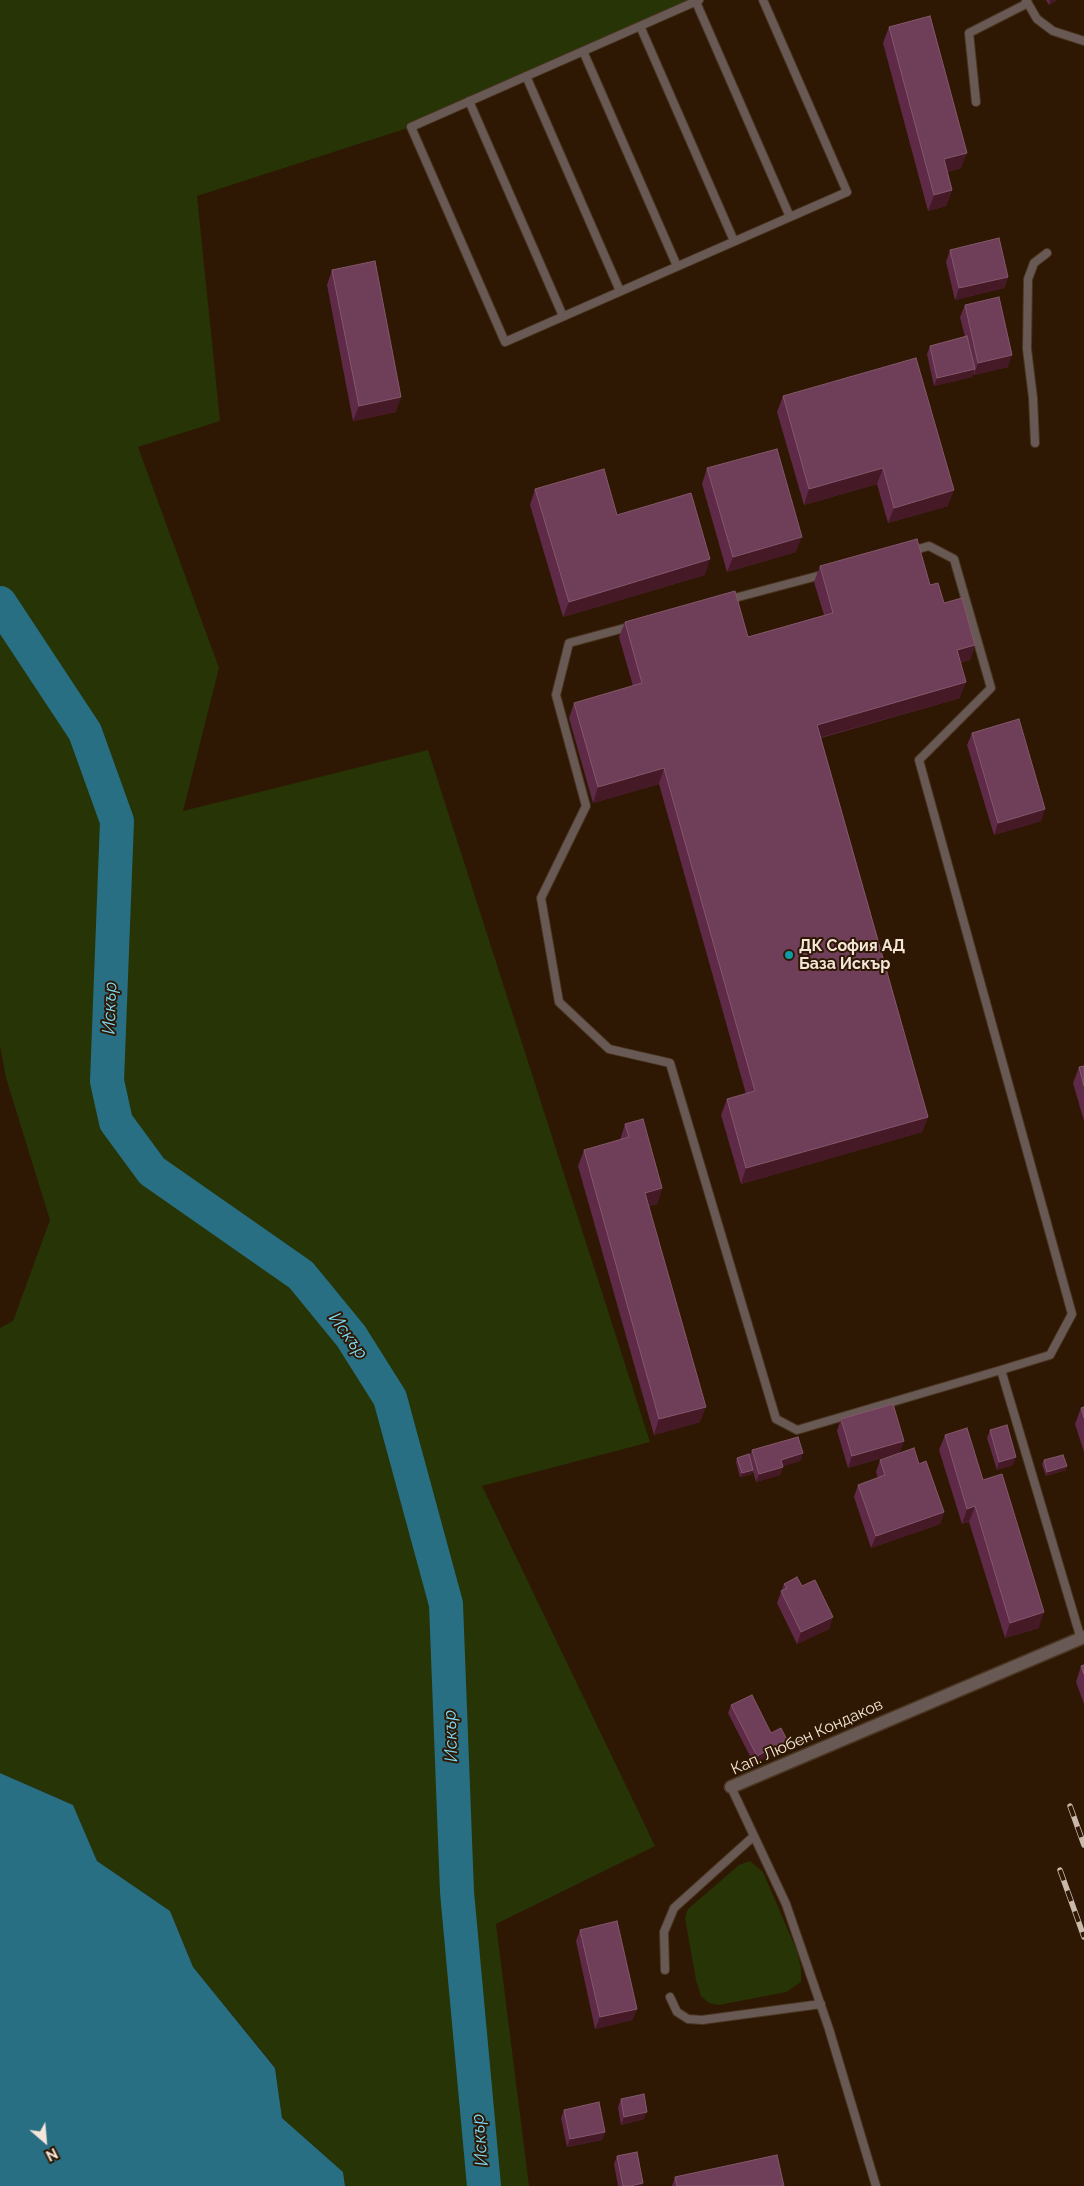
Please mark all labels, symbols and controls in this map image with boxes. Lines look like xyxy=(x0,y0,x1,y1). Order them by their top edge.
place label: ДК София АД База Искър xyxy=(799,936,905,974)
marker: ДК София АД База Искър xyxy=(783,949,795,961)
water label: Искър xyxy=(98,981,122,1035)
water label: Искър xyxy=(324,1308,372,1364)
street label: Кап. Любен Кондаков xyxy=(728,1695,886,1779)
water label: Искър xyxy=(439,1709,463,1763)
water label: Искър xyxy=(467,2113,493,2167)
north arrow xyxy=(20,2116,70,2166)
text: N xyxy=(43,2145,60,2164)

